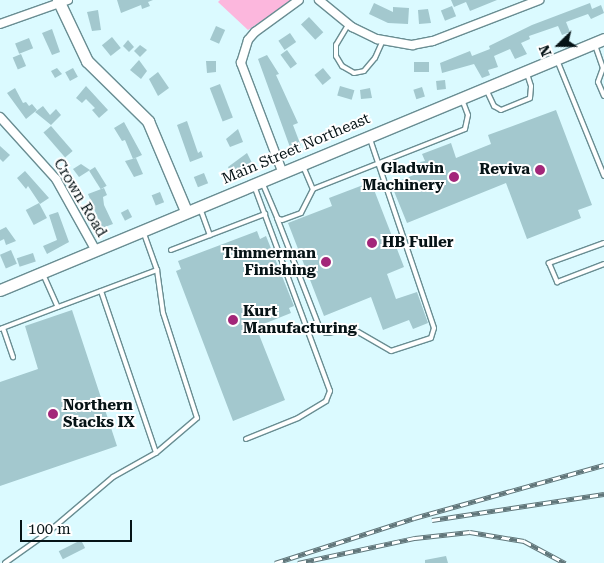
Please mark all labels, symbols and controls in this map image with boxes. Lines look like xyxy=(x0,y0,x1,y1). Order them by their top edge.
north arrow xyxy=(534,20,584,70)
text: N xyxy=(536,43,555,59)
street label: Main Street Northeast xyxy=(219,110,373,188)
street label: Crown Road xyxy=(49,155,111,241)
place label: Gladwin Machinery xyxy=(362,159,444,194)
place label: Reviva xyxy=(479,161,530,179)
marker: Reviva xyxy=(534,164,546,176)
marker: Gladwin Machinery xyxy=(448,171,460,183)
place label: HB Fuller xyxy=(382,234,454,252)
marker: HB Fuller xyxy=(366,237,378,249)
place label: Timmerman Finishing xyxy=(222,244,316,279)
marker: Timmerman Finishing xyxy=(320,256,332,268)
place label: Kurt Manufacturing xyxy=(243,302,357,337)
marker: Kurt Manufacturing xyxy=(227,314,239,326)
place label: Northern Stacks IX xyxy=(63,396,135,431)
marker: Northern Stacks IX xyxy=(47,408,59,420)
scale bar xyxy=(22,510,135,542)
text: 100 m xyxy=(28,520,71,538)

